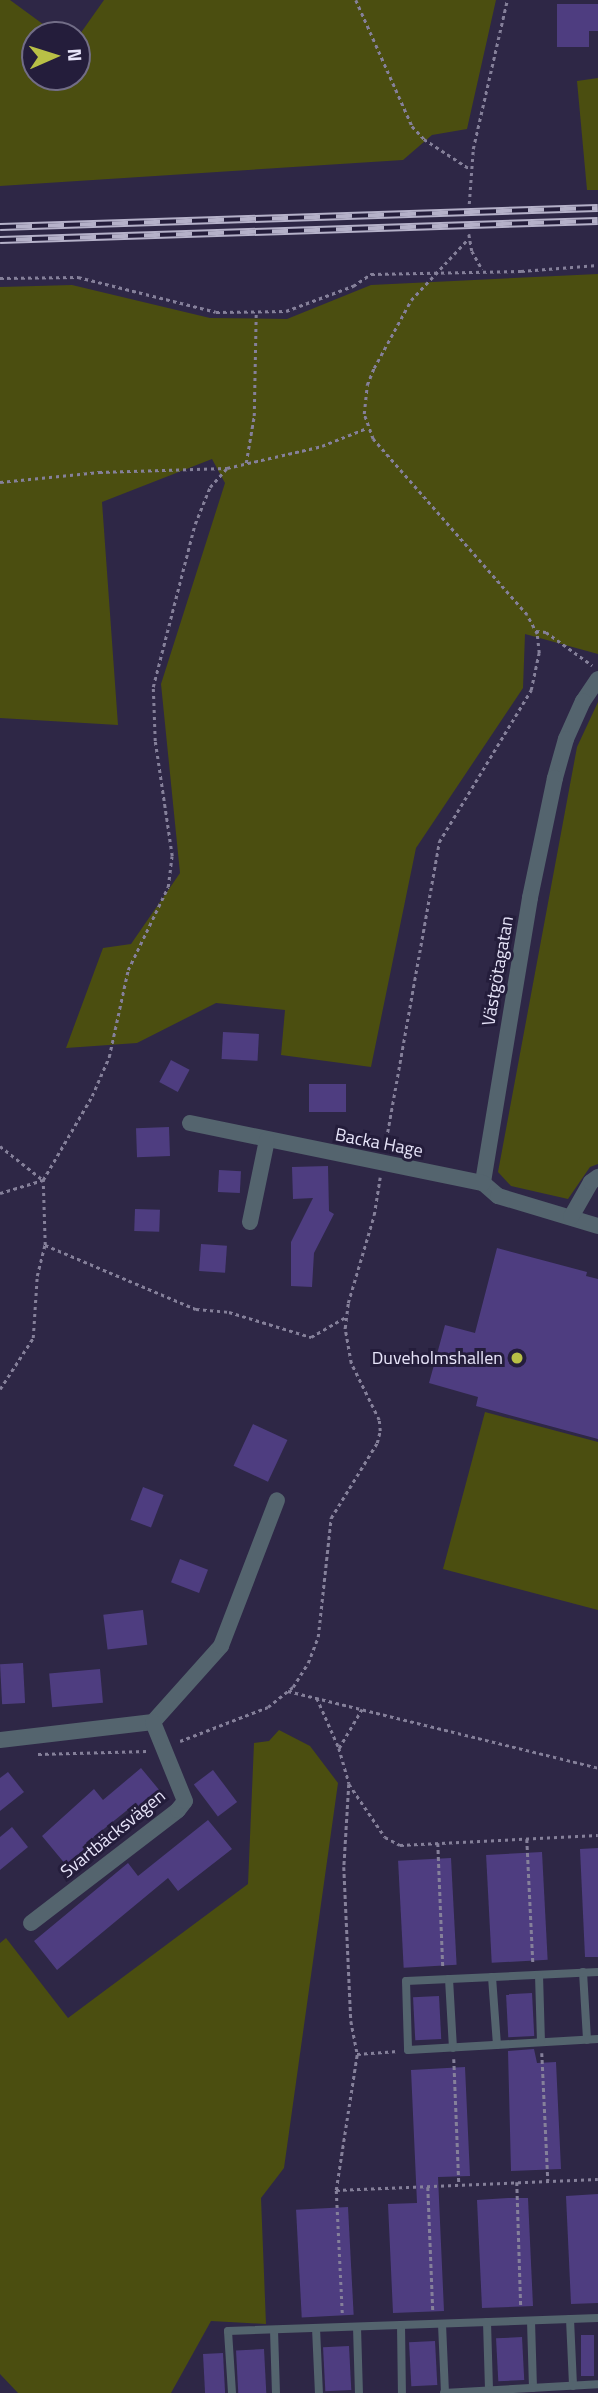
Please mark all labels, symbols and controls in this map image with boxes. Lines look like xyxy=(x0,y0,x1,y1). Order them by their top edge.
north arrow xyxy=(21,21,91,91)
text: N xyxy=(61,48,90,62)
street label: Västgötagatan xyxy=(478,914,518,1028)
street label: Backa Hage xyxy=(333,1124,425,1162)
place label: Duveholmshallen xyxy=(372,1347,503,1369)
marker: Duveholmshallen xyxy=(509,1350,525,1366)
street label: Svartbäcksvägen xyxy=(56,1785,170,1883)

